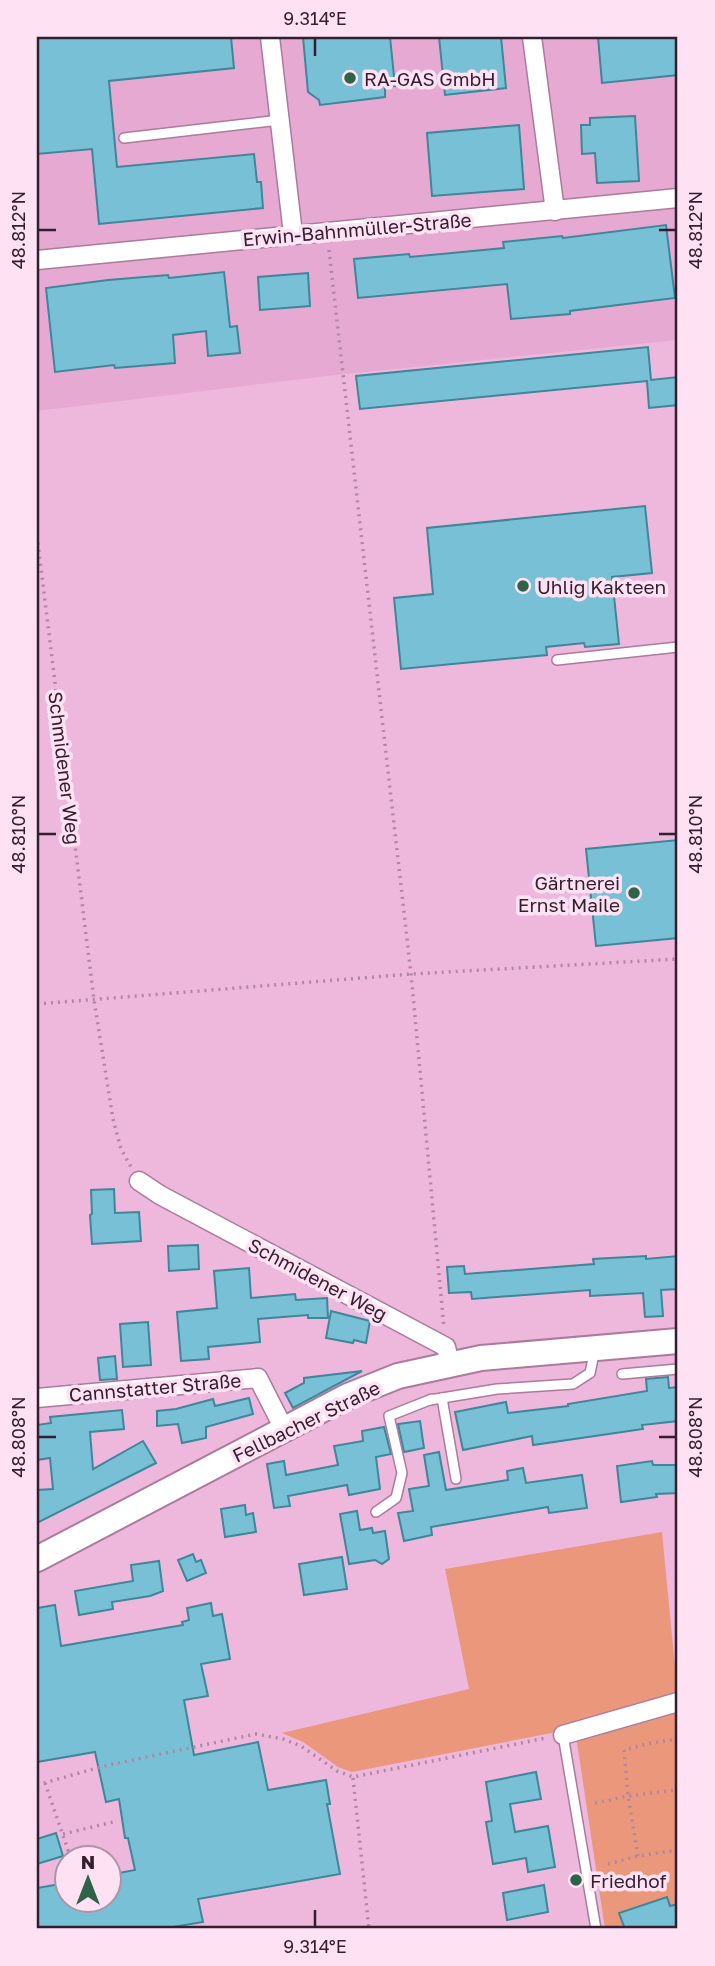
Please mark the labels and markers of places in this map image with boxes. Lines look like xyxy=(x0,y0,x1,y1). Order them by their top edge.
place label: RA-GAS GmbH xyxy=(364,67,496,90)
marker: RA-GAS GmbH xyxy=(342,70,358,86)
place label: Uhlig Kakteen xyxy=(537,575,666,598)
marker: Uhlig Kakteen xyxy=(515,578,531,594)
place label: Gärtnerei Ernst Maile xyxy=(518,871,620,916)
marker: Gärtnerei Ernst Maile xyxy=(626,885,642,901)
place label: Friedhof xyxy=(590,1869,666,1892)
marker: Friedhof xyxy=(568,1872,584,1888)

